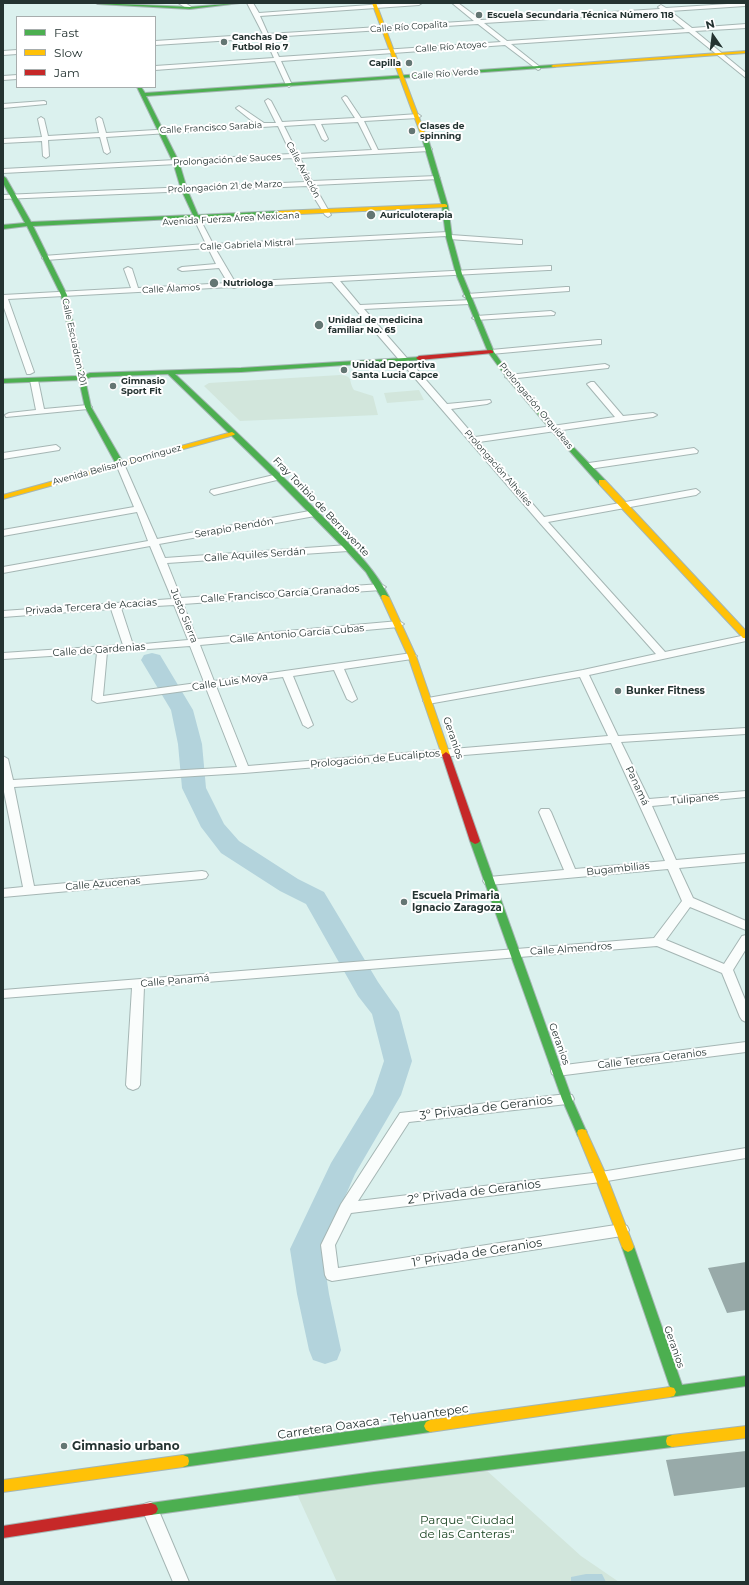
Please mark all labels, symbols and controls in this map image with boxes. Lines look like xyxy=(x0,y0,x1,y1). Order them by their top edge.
marker: Escuela Secundaria Técnica Número 118 xyxy=(474,10,484,20)
place label: Escuela Secundaria Técnica Número 118 xyxy=(487,10,674,20)
legend xyxy=(16,16,156,88)
north arrow xyxy=(693,16,733,56)
text: N xyxy=(704,16,716,32)
street label: Calle Río Copalita xyxy=(370,19,448,35)
text: Fast xyxy=(54,25,79,40)
place label: Canchas De Futbol Rio 7 xyxy=(232,32,288,53)
marker: Canchas De Futbol Rio 7 xyxy=(219,37,229,47)
street label: Calle Río Atoyac xyxy=(415,39,487,55)
text: Slow xyxy=(54,45,83,60)
place label: Capilla xyxy=(369,58,401,68)
marker: Capilla xyxy=(404,58,414,68)
text: Jam xyxy=(54,65,80,80)
street label: Calle Río Verde xyxy=(411,66,479,82)
street label: Calle Francisco Sarabia xyxy=(160,120,262,136)
place label: Clases de spinning xyxy=(420,121,464,142)
marker: Clases de spinning xyxy=(407,126,417,136)
street label: Calle Aviación xyxy=(284,140,322,200)
street label: Prolongación de Sauces xyxy=(173,152,281,168)
street label: Prolongación 21 de Marzo xyxy=(167,179,283,195)
marker: Auriculoterapia xyxy=(365,209,377,221)
street label: Avenida Fuerza Área Mexicana xyxy=(162,210,300,228)
place label: Auriculoterapia xyxy=(380,210,453,220)
street label: Calle Gabriela Mistral xyxy=(200,237,294,253)
marker: Nutriologa xyxy=(208,277,220,289)
place label: Nutriologa xyxy=(223,278,273,288)
street label: Calle Álamos xyxy=(142,282,200,296)
street label: Calle Escuadron 201 xyxy=(59,297,89,387)
place label: Unidad de medicina familiar No. 65 xyxy=(328,315,423,336)
marker: Unidad de medicina familiar No. 65 xyxy=(313,319,325,331)
place label: Unidad Deportiva Santa Lucia Capce xyxy=(352,360,438,381)
street label: Prolongación Orquídeas xyxy=(497,361,575,451)
marker: Unidad Deportiva Santa Lucia Capce xyxy=(339,365,349,375)
place label: Gimnasio Sport Fit xyxy=(121,376,165,397)
marker: Gimnasio Sport Fit xyxy=(108,381,118,391)
street label: Prolongación Alhelíes xyxy=(462,428,534,508)
street label: Avenida Belisario Domínguez xyxy=(51,443,183,487)
street label: Fray Toribio de Bernavente xyxy=(270,455,372,559)
street label: Serapio Rendón xyxy=(194,515,274,541)
street label: Calle Aquiles Serdán xyxy=(204,545,306,565)
street label: Calle Francisco García Granados xyxy=(200,582,360,606)
street label: Justo Sierra xyxy=(168,587,200,645)
street label: Privada Tercera de Acacias xyxy=(25,596,157,618)
street label: Calle Antonio García Cubas xyxy=(229,622,365,646)
street label: Calle de Gardenias xyxy=(52,641,146,659)
street label: Calle Luis Moya xyxy=(191,671,269,693)
place label: Bunker Fitness xyxy=(626,685,705,697)
marker: Bunker Fitness xyxy=(613,686,623,696)
street label: Geranios xyxy=(440,715,466,761)
street label: Prologación de Eucaliptos xyxy=(310,747,440,771)
street label: Panamá xyxy=(623,764,651,808)
street label: Tulipanes xyxy=(671,791,719,807)
street label: Bugambilias xyxy=(586,860,650,878)
street label: Calle Azucenas xyxy=(65,875,141,893)
place label: Escuela Primaria Ignacio Zaragoza xyxy=(412,890,502,914)
marker: Escuela Primaria Ignacio Zaragoza xyxy=(399,897,409,907)
street label: Calle Almendros xyxy=(530,940,612,958)
street label: Calle Panamá xyxy=(140,972,210,990)
street label: Geranios xyxy=(546,1021,572,1067)
street label: Calle Tercera Geranios xyxy=(597,1046,707,1072)
street label: 3º Privada de Geranios xyxy=(419,1093,553,1123)
street label: 2º Privada de Geranios xyxy=(407,1177,541,1207)
street label: 1º Privada de Geranios xyxy=(411,1236,543,1270)
street label: Geranios xyxy=(661,1324,687,1370)
street label: Carretera Oaxaca - Tehuantepec xyxy=(277,1401,469,1443)
place label: Gimnasio urbano xyxy=(72,1439,180,1453)
marker: Gimnasio urbano xyxy=(59,1441,69,1451)
park label: Parque "Ciudad de las Canteras" xyxy=(419,1513,515,1541)

